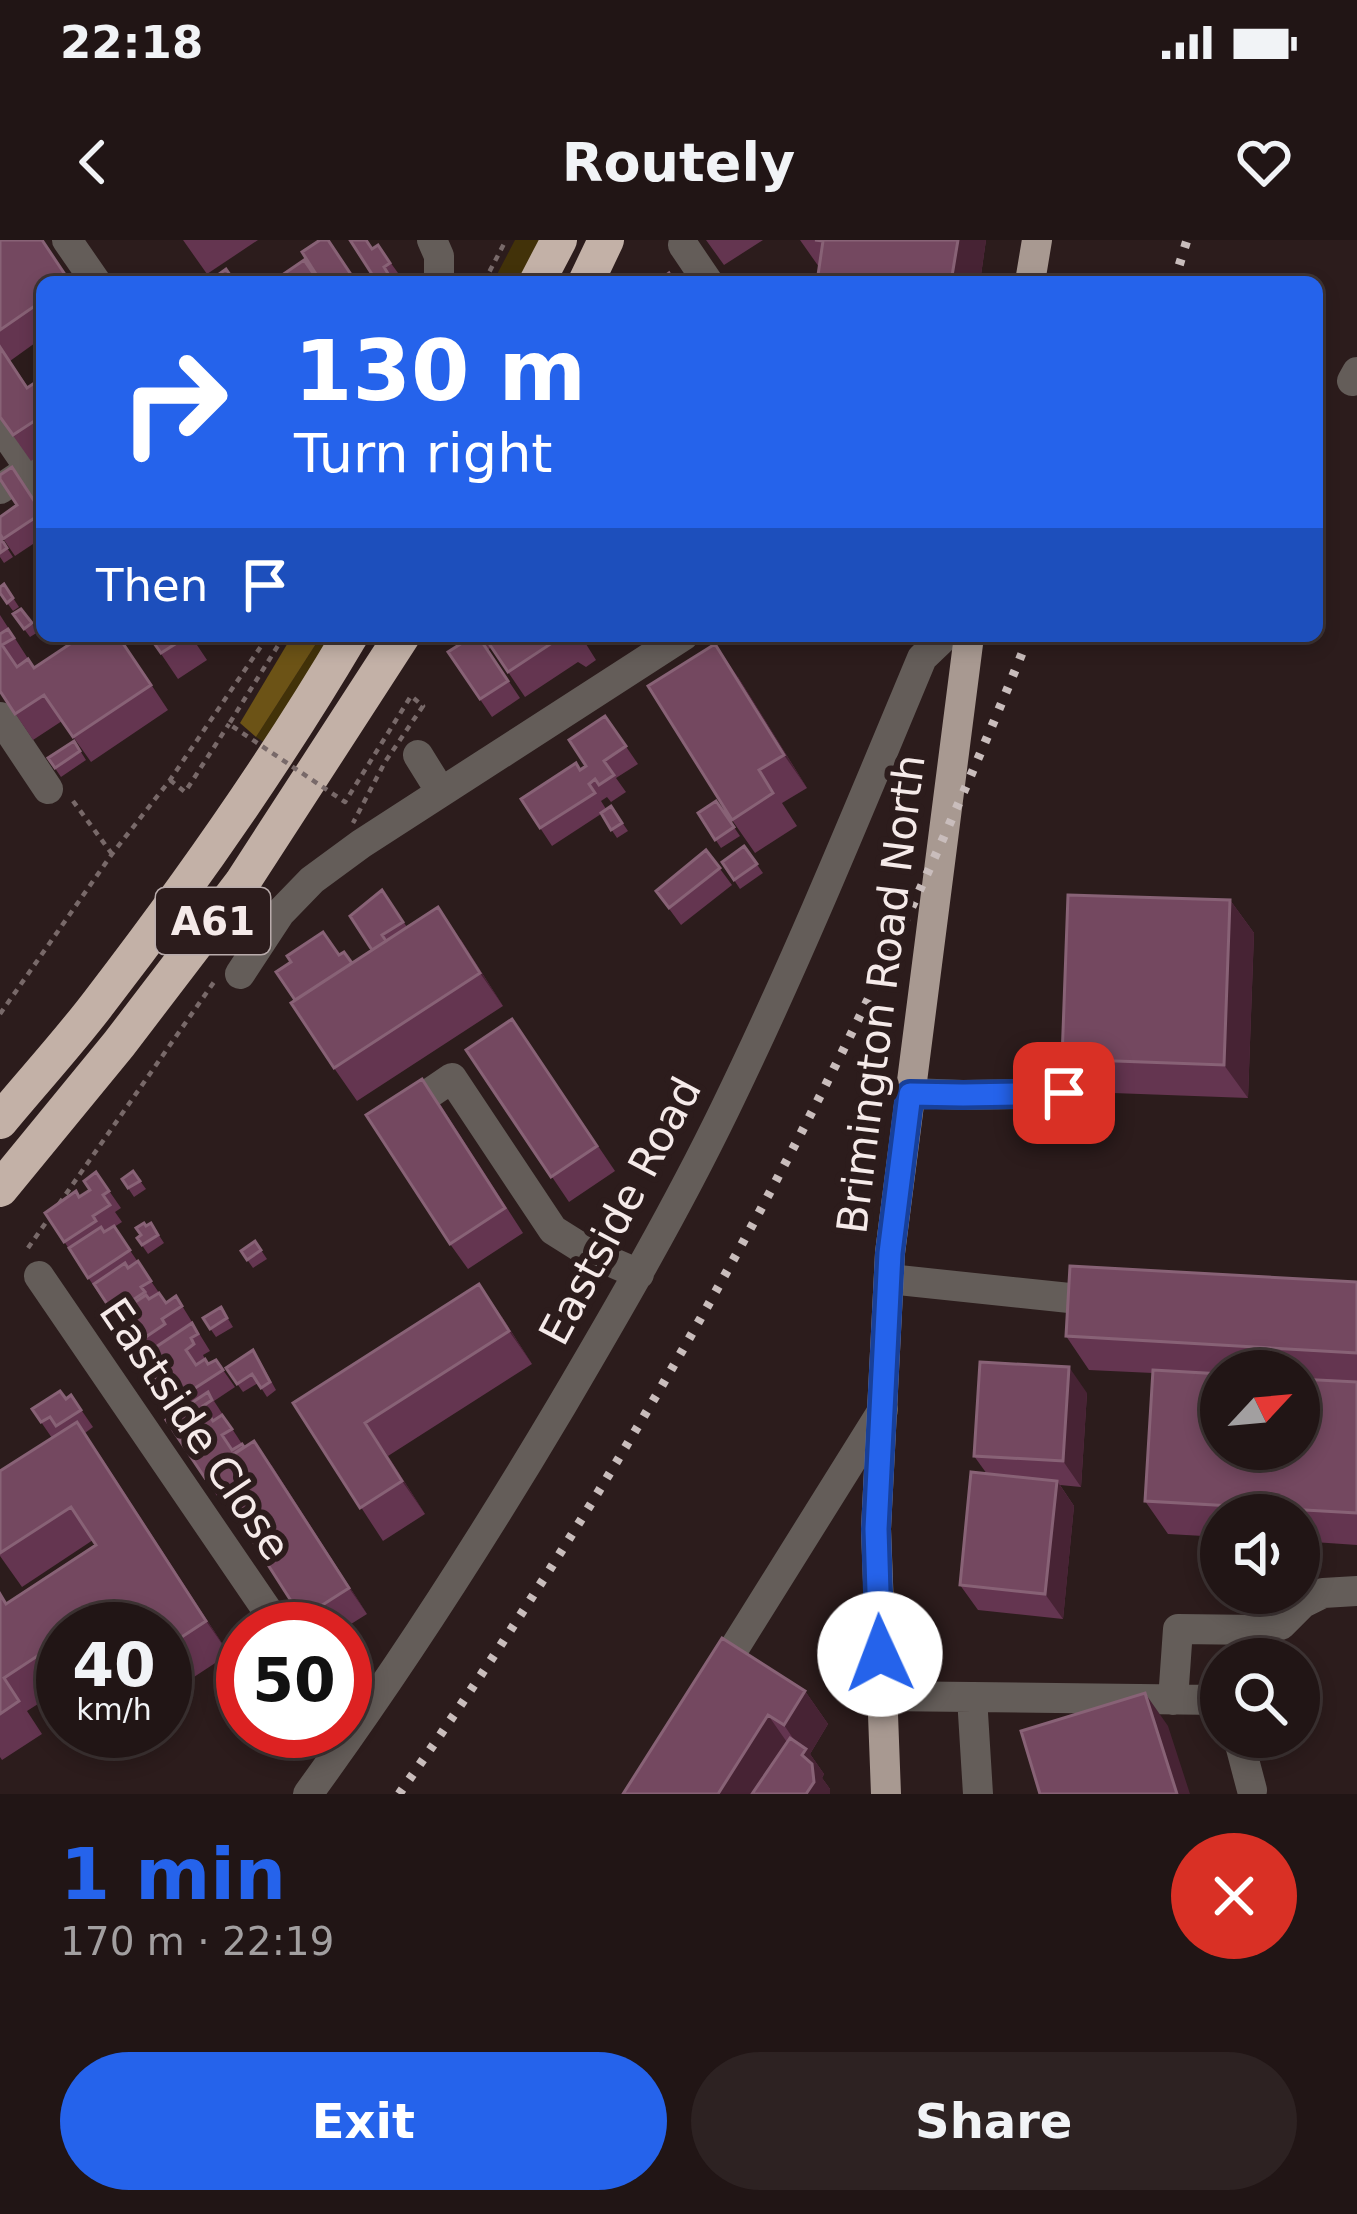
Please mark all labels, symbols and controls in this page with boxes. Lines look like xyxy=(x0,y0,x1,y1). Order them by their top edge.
text: 22:18 xyxy=(60,16,203,69)
icon: back xyxy=(60,129,126,195)
icon: heart xyxy=(1231,129,1297,195)
text: Routely xyxy=(562,131,795,194)
text: 130 m xyxy=(294,322,586,420)
icon: right xyxy=(96,324,252,480)
text: Turn right xyxy=(294,422,553,485)
icon: arrive xyxy=(232,552,298,618)
text: Then xyxy=(96,559,208,612)
street label: Brimington Road North xyxy=(827,752,935,1236)
road number: A61 xyxy=(156,888,270,954)
pin xyxy=(1013,1042,1115,1144)
icon: arrive xyxy=(1031,1060,1097,1126)
street label: Eastside Road xyxy=(529,1069,711,1353)
street label: Eastside Close xyxy=(90,1289,300,1569)
north arrow xyxy=(1200,1350,1320,1470)
map controls xyxy=(1200,1350,1320,1758)
button: sound xyxy=(1200,1494,1320,1614)
position arrow xyxy=(817,1591,943,1717)
speed limit sign: 50 xyxy=(216,1602,372,1758)
text: 40 xyxy=(72,1630,156,1700)
button: search xyxy=(1200,1638,1320,1758)
text: km/h xyxy=(76,1692,152,1727)
text: 1 min xyxy=(60,1832,286,1916)
button: close xyxy=(1171,1833,1297,1959)
text: 170 m · 22:19 xyxy=(60,1919,334,1964)
button: Exit xyxy=(60,2052,667,2190)
button: Share xyxy=(691,2052,1297,2190)

